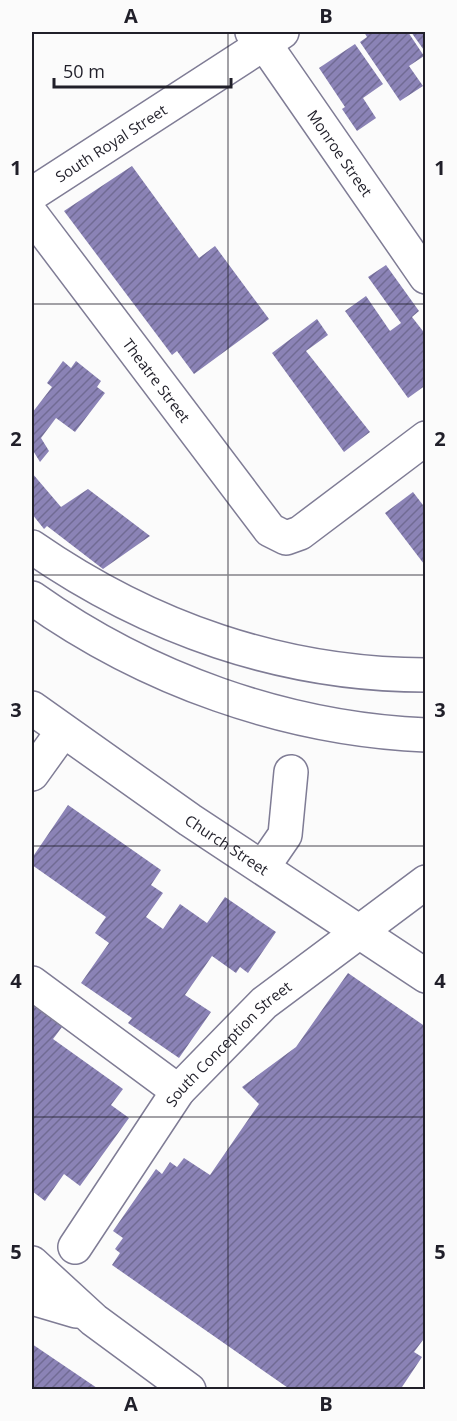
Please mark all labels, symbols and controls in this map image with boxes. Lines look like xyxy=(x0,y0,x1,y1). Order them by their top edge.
text: A xyxy=(124,2,138,29)
text: B xyxy=(319,2,333,29)
scale bar xyxy=(54,51,231,89)
text: 50 m xyxy=(63,59,105,83)
street label: South Royal Street xyxy=(51,99,170,186)
street label: Monroe Street xyxy=(303,106,377,200)
text: 1 xyxy=(10,154,22,181)
text: 1 xyxy=(434,154,446,181)
street label: Theatre Street xyxy=(119,334,195,426)
text: 2 xyxy=(10,425,22,452)
text: 2 xyxy=(434,425,446,452)
text: 3 xyxy=(10,696,22,723)
text: 3 xyxy=(434,696,446,723)
street label: Church Street xyxy=(181,810,273,879)
text: 4 xyxy=(10,967,22,994)
text: 4 xyxy=(434,967,446,994)
street label: South Conception Street xyxy=(161,976,295,1110)
text: 5 xyxy=(10,1238,22,1265)
text: 5 xyxy=(434,1238,446,1265)
text: A xyxy=(124,1390,138,1417)
text: B xyxy=(319,1390,333,1417)

